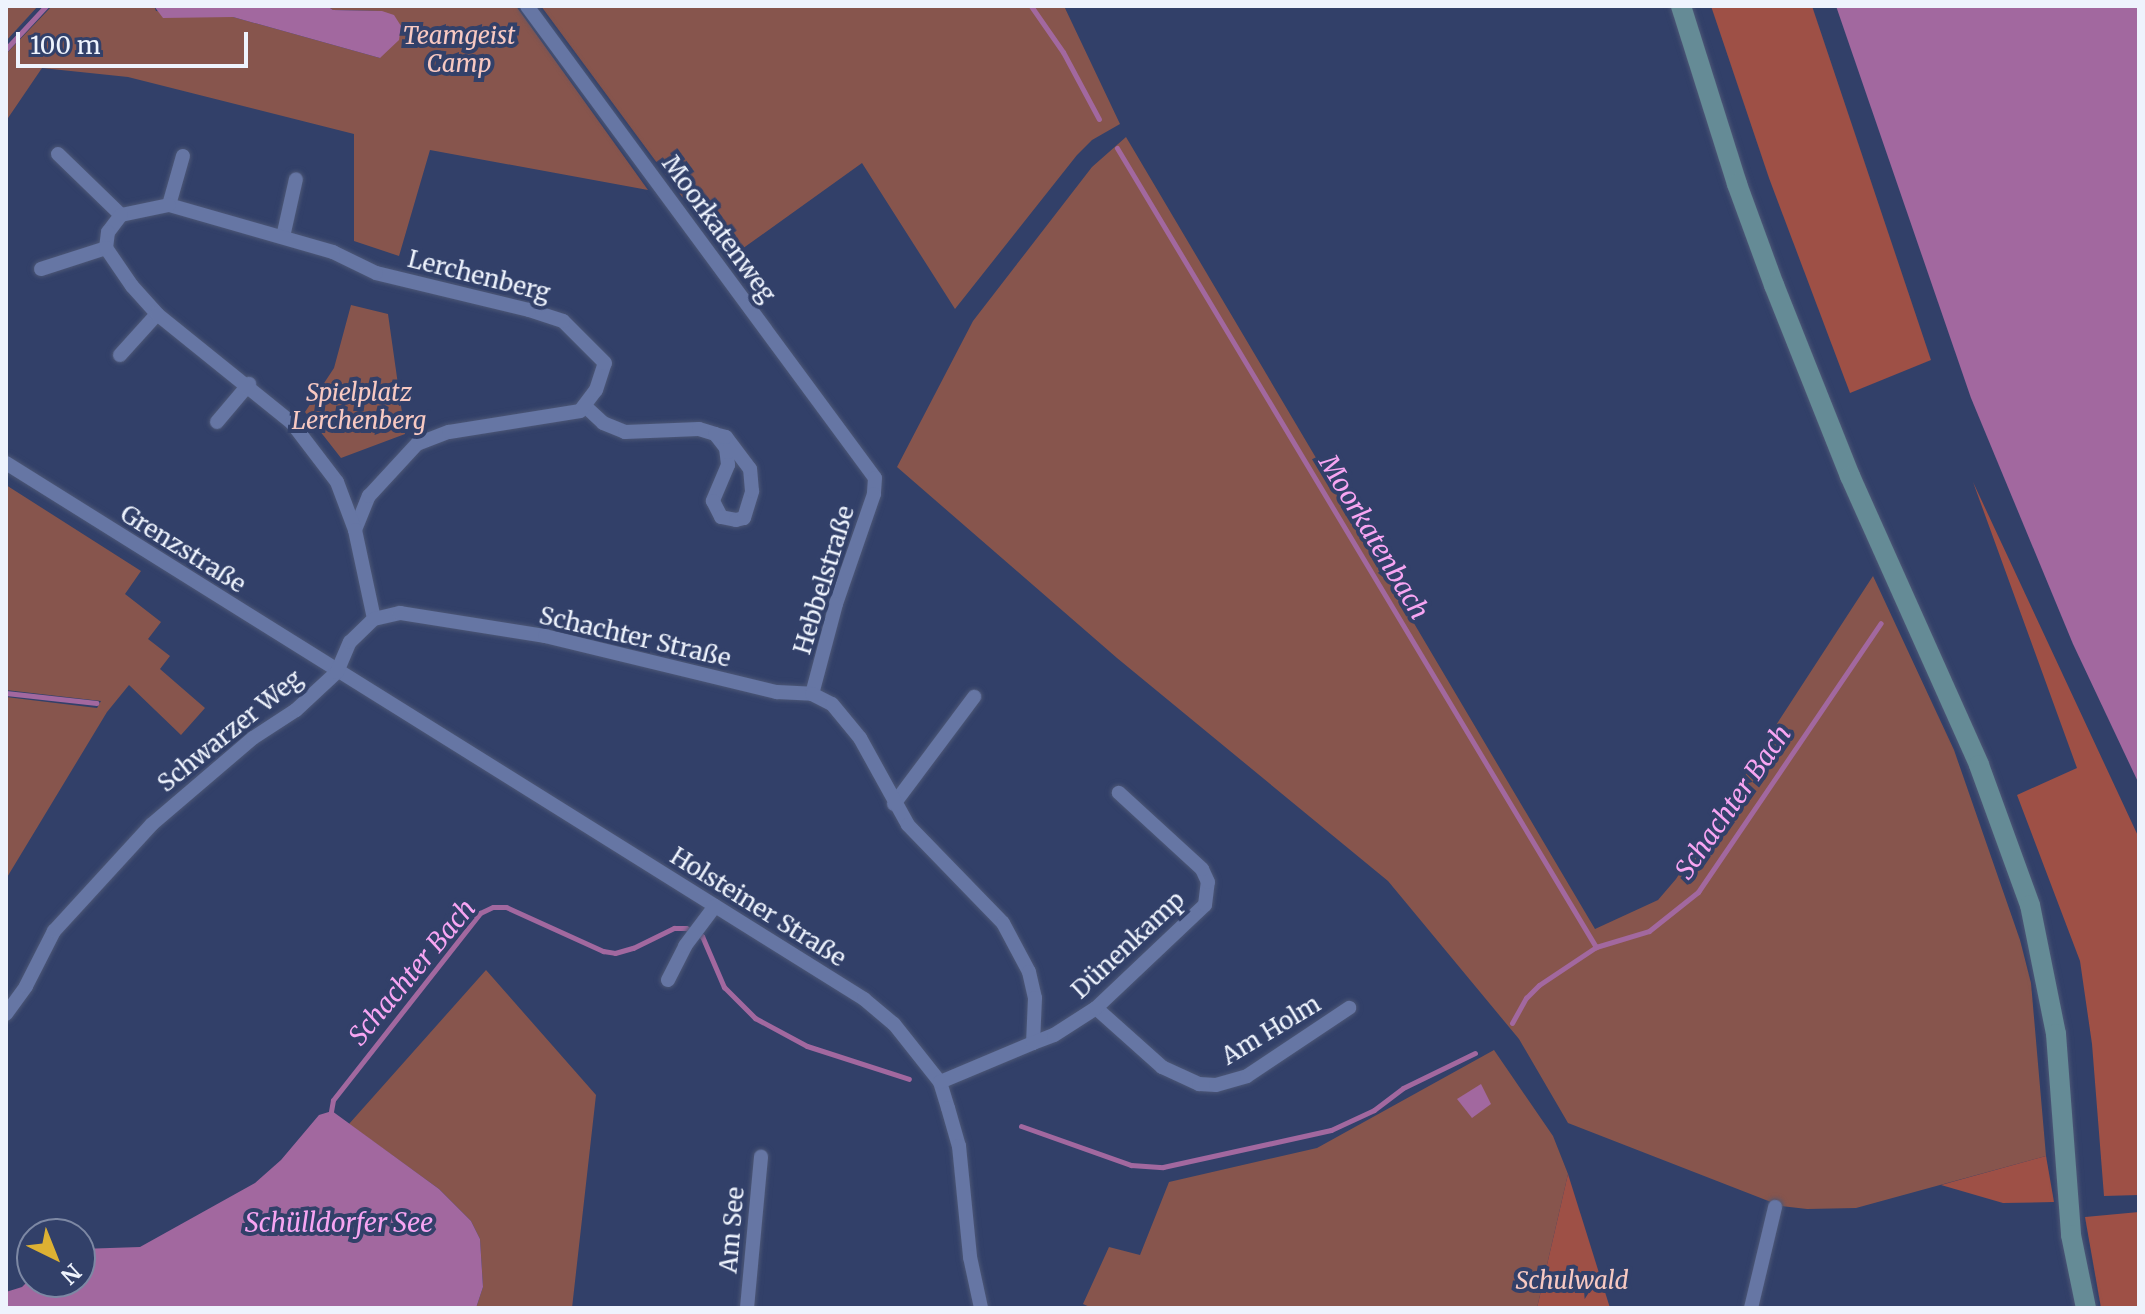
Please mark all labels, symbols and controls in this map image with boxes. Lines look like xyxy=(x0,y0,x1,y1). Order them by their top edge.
scale bar xyxy=(20,16,252,66)
park label: Teamgeist Camp xyxy=(403,22,515,78)
text: 100 m xyxy=(30,30,100,61)
street label: Moorkatenweg xyxy=(656,150,782,308)
street label: Lerchenberg xyxy=(405,244,553,308)
park label: Spielplatz Lerchenberg xyxy=(292,379,426,435)
water label: Moorkatenbach xyxy=(1313,449,1435,625)
street label: Grenzstraße xyxy=(115,499,251,599)
street label: Hebbelstraße xyxy=(788,502,860,658)
street label: Schachter Straße xyxy=(536,601,734,673)
street label: Schwarzer Weg xyxy=(152,664,308,798)
water label: Schachter Bach xyxy=(1669,719,1797,885)
street label: Holsteiner Straße xyxy=(665,841,851,973)
street label: Dünenkamp xyxy=(1066,885,1190,1005)
water label: Schachter Bach xyxy=(342,893,482,1051)
street label: Am Holm xyxy=(1216,989,1326,1071)
street label: Am See xyxy=(714,1186,750,1274)
water label: Schülldorfer See xyxy=(245,1207,433,1239)
north arrow xyxy=(16,1218,96,1298)
text: N xyxy=(55,1258,87,1290)
park label: Schulwald xyxy=(1516,1267,1628,1295)

